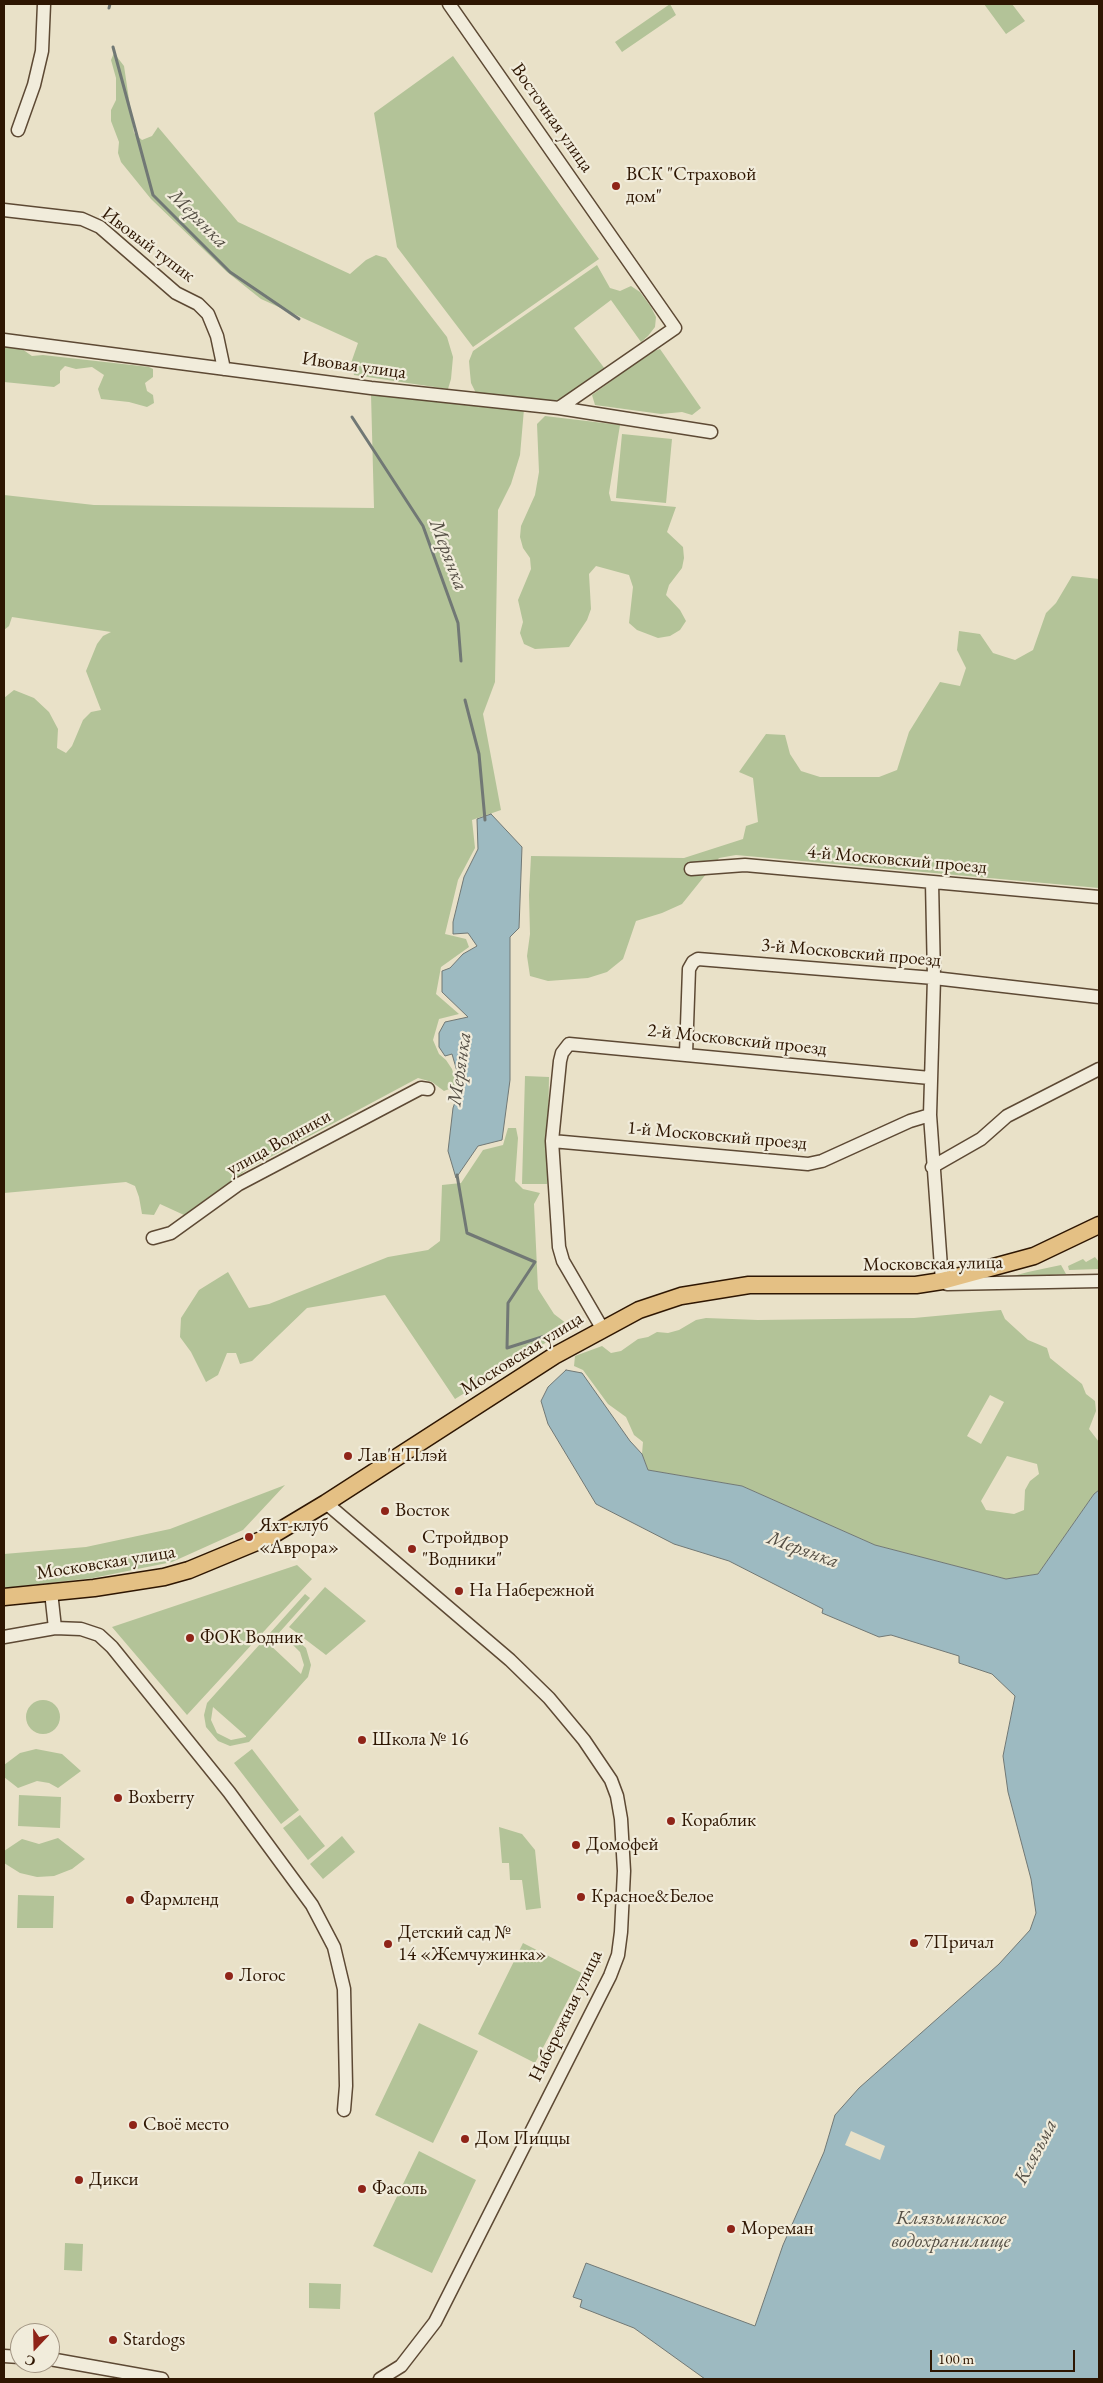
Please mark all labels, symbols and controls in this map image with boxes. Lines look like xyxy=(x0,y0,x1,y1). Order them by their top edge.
street label: Восточная улица xyxy=(506,59,598,177)
place label: ВСК "Страховой дом" xyxy=(626,164,756,208)
marker: ВСК "Страховой дом" xyxy=(610,180,622,192)
water label: Мерянка xyxy=(163,184,233,254)
street label: Ивовый тупик xyxy=(97,202,199,288)
street label: Ивовая улица xyxy=(300,347,408,385)
water label: Мерянка xyxy=(423,516,473,594)
street label: 4-й Московский проезд xyxy=(806,841,988,879)
street label: 3-й Московский проезд xyxy=(760,934,942,972)
street label: 2-й Московский проезд xyxy=(646,1019,828,1061)
water label: Мерянка xyxy=(443,1031,477,1107)
street label: улица Водники xyxy=(223,1105,335,1181)
street label: 1-й Московский проезд xyxy=(626,1117,808,1155)
street label: Московская улица xyxy=(863,1251,1003,1277)
street label: Московская улица xyxy=(456,1307,588,1401)
place label: Лав'н'Плэй xyxy=(358,1445,447,1467)
marker: Лав'н'Плэй xyxy=(342,1450,354,1462)
place label: Восток xyxy=(395,1500,450,1522)
marker: Восток xyxy=(379,1505,391,1517)
place label: Яхт-клуб «Аврора» xyxy=(259,1515,339,1559)
water label: Мерянка xyxy=(764,1526,842,1574)
place label: Стройдвор "Водники" xyxy=(422,1527,509,1571)
marker: Яхт-клуб «Аврора» xyxy=(243,1531,255,1543)
street label: Московская улица xyxy=(35,1541,177,1585)
marker: Стройдвор "Водники" xyxy=(406,1543,418,1555)
place label: На Набережной xyxy=(469,1580,594,1602)
marker: На Набережной xyxy=(453,1585,465,1597)
place label: ФОК Водник xyxy=(200,1627,303,1649)
marker: ФОК Водник xyxy=(184,1632,196,1644)
place label: Школа № 16 xyxy=(372,1729,468,1751)
marker: Школа № 16 xyxy=(356,1734,368,1746)
place label: Boxberry xyxy=(128,1787,194,1809)
marker: Boxberry xyxy=(112,1792,124,1804)
place label: Кораблик xyxy=(681,1810,756,1832)
marker: Кораблик xyxy=(665,1815,677,1827)
place label: Домофей xyxy=(586,1834,658,1856)
marker: Домофей xyxy=(570,1839,582,1851)
place label: Красное&Белое xyxy=(591,1886,714,1908)
place label: Фармленд xyxy=(140,1889,219,1911)
marker: Красное&Белое xyxy=(575,1891,587,1903)
marker: Фармленд xyxy=(124,1894,136,1906)
place label: Детский сад № 14 «Жемчужинка» xyxy=(398,1922,547,1966)
place label: 7Причал xyxy=(924,1932,994,1954)
marker: 7Причал xyxy=(908,1937,920,1949)
marker: Детский сад № 14 «Жемчужинка» xyxy=(382,1938,394,1950)
street label: Набережная улица xyxy=(524,1947,608,2085)
place label: Логос xyxy=(239,1965,286,1987)
marker: Логос xyxy=(223,1970,235,1982)
place label: Своё место xyxy=(143,2114,229,2136)
water label: Клязьма xyxy=(1009,2115,1063,2189)
marker: Своё место xyxy=(127,2119,139,2131)
place label: Дом Пиццы xyxy=(475,2128,570,2150)
marker: Дом Пиццы xyxy=(459,2133,471,2145)
place label: Дикси xyxy=(89,2169,139,2191)
marker: Дикси xyxy=(73,2174,85,2186)
place label: Фасоль xyxy=(372,2178,427,2200)
marker: Фасоль xyxy=(356,2183,368,2195)
water label: Клязьминское водохранилище xyxy=(891,2207,1011,2254)
place label: Мореман xyxy=(741,2218,814,2240)
marker: Мореман xyxy=(725,2223,737,2235)
north arrow xyxy=(10,2323,60,2373)
place label: Stardogs xyxy=(123,2329,185,2351)
marker: Stardogs xyxy=(107,2334,119,2346)
scale bar xyxy=(933,2340,1078,2372)
text: 100 m xyxy=(938,2349,974,2368)
text: С xyxy=(22,2351,38,2371)

